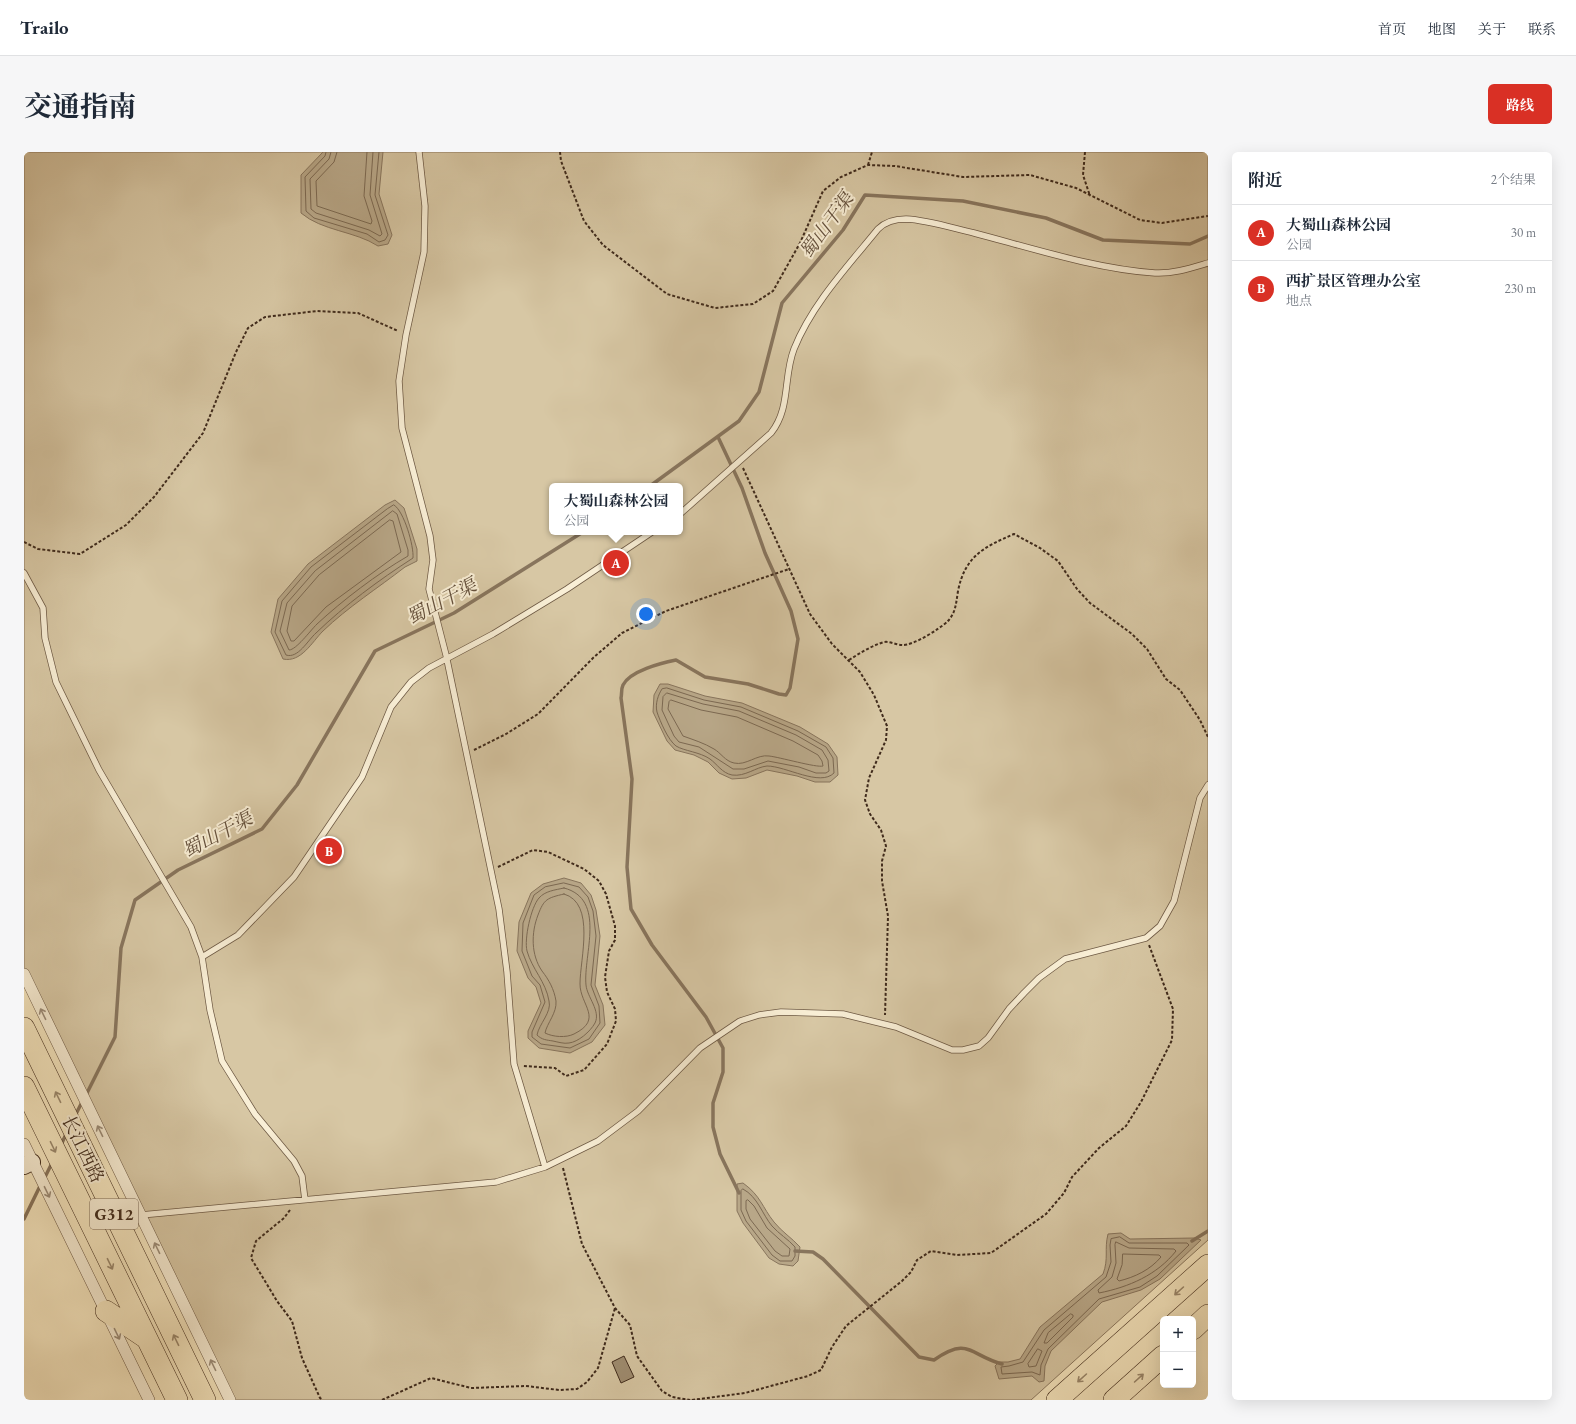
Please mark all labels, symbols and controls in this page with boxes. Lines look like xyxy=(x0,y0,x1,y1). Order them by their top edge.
text: Trailo xyxy=(20,15,69,40)
text: 首页 xyxy=(1378,20,1406,38)
text: 地图 xyxy=(1428,20,1456,38)
text: 关于 xyxy=(1478,20,1506,38)
text: 联系 xyxy=(1528,20,1556,38)
button: 路线 xyxy=(1488,84,1552,124)
text: 交通指南 xyxy=(24,88,136,124)
text: 附近 xyxy=(1248,169,1282,191)
text: 2个结果 xyxy=(1491,171,1536,188)
water label: 蜀山干渠 xyxy=(794,185,861,263)
text: 大蜀山森林公园 xyxy=(1286,215,1391,234)
text: A xyxy=(1256,224,1266,241)
text: 30 m xyxy=(1511,224,1536,241)
text: 公园 xyxy=(1286,236,1312,253)
text: 西扩景区管理办公室 xyxy=(1286,271,1421,290)
text: B xyxy=(1257,280,1265,297)
text: 230 m xyxy=(1505,280,1536,297)
text: 地点 xyxy=(1286,292,1312,309)
popup xyxy=(549,483,683,535)
text: 大蜀山森林公园 xyxy=(563,491,669,510)
text: 公园 xyxy=(563,512,590,529)
pin: A xyxy=(603,548,629,578)
water label: 蜀山干渠 xyxy=(402,571,483,630)
your location xyxy=(636,604,656,624)
water label: 蜀山干渠 xyxy=(178,804,259,863)
pin: B xyxy=(316,836,342,866)
one-way arrow xyxy=(39,1008,46,1020)
one-way arrow xyxy=(54,1091,61,1103)
street label: 长江西路 xyxy=(57,1111,110,1186)
one-way arrow xyxy=(96,1125,103,1137)
one-way arrow xyxy=(50,1141,57,1153)
one-way arrow xyxy=(44,1186,51,1198)
road number: G312 xyxy=(90,1199,138,1229)
one-way arrow xyxy=(153,1242,160,1254)
one-way arrow xyxy=(107,1258,114,1270)
one-way arrow xyxy=(1174,1287,1184,1296)
map controls xyxy=(1160,1316,1196,1388)
button: + xyxy=(1160,1316,1196,1352)
one-way arrow xyxy=(114,1328,121,1340)
one-way arrow xyxy=(172,1334,179,1346)
button: − xyxy=(1160,1352,1196,1388)
one-way arrow xyxy=(209,1359,216,1371)
one-way arrow xyxy=(1077,1373,1087,1382)
one-way arrow xyxy=(1133,1374,1143,1383)

